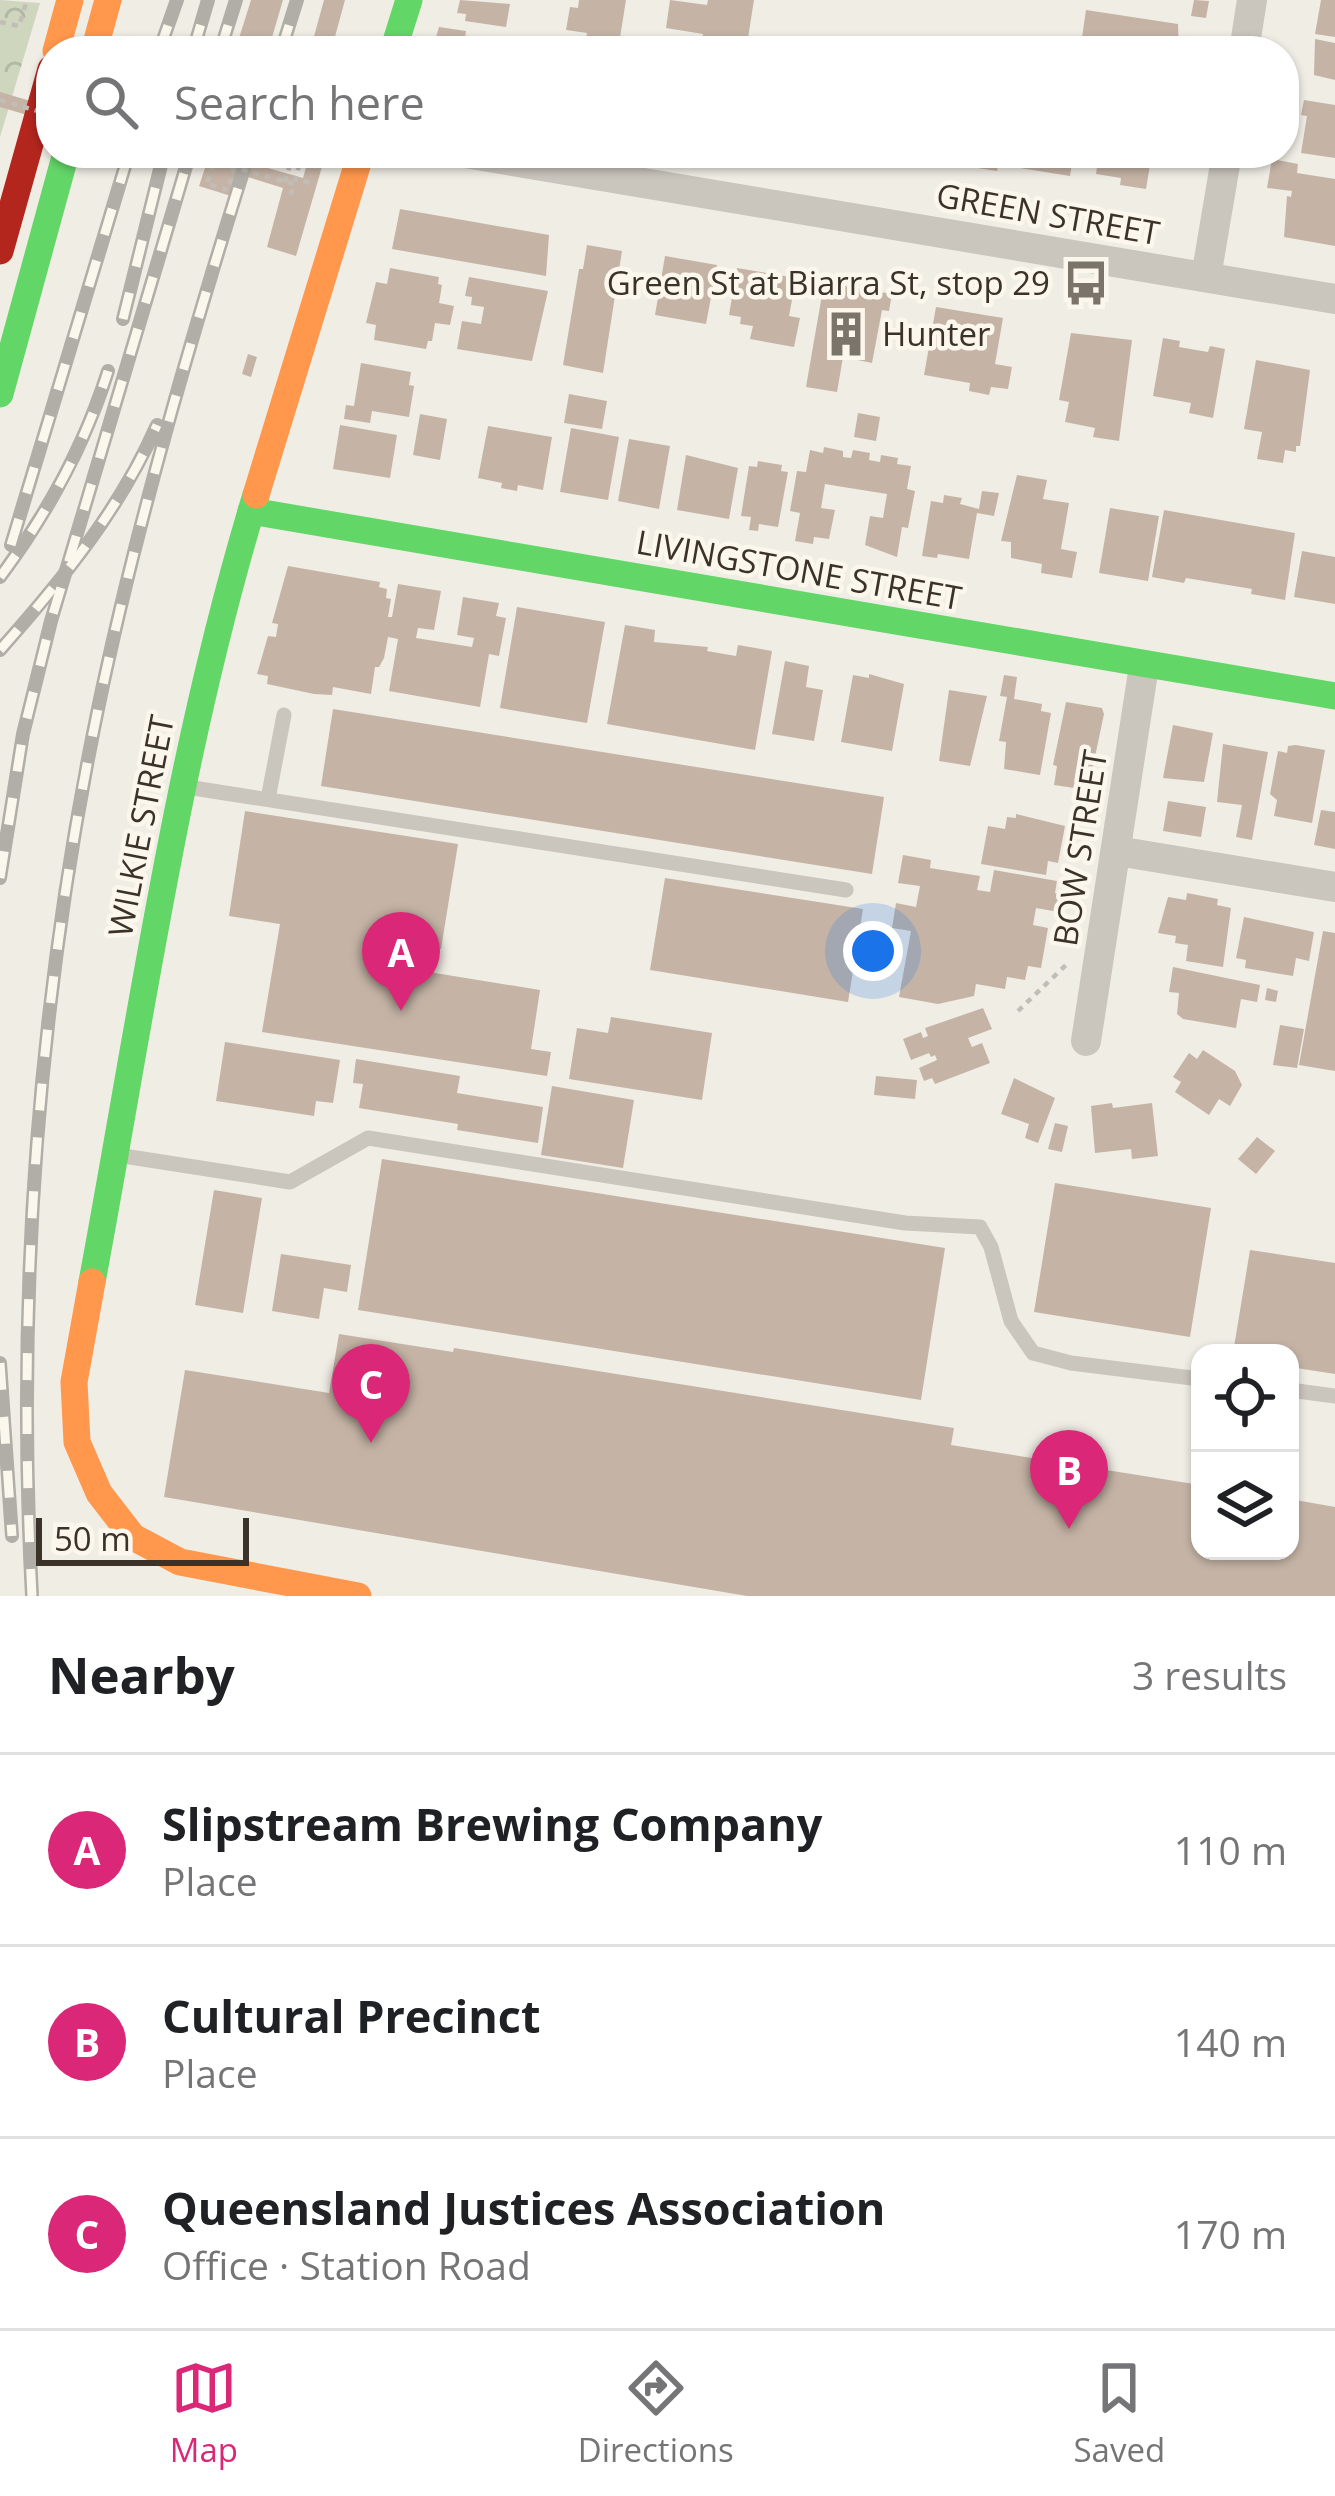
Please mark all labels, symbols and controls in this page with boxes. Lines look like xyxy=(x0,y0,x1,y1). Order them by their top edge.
search box xyxy=(36,36,1299,168)
icon: search xyxy=(78,69,144,135)
text: Search here xyxy=(174,72,425,133)
street label: GREEN STREET xyxy=(933,172,1163,255)
bus stop icon: Green St at Biarra St, stop 29 xyxy=(1061,258,1111,308)
place label: Green St at Biarra St, stop 29 xyxy=(607,260,1050,305)
building icon: Hunter xyxy=(821,309,871,359)
place label: Hunter xyxy=(882,311,991,356)
street label: LIVINGSTONE STREET xyxy=(633,519,965,620)
street label: WILKIE STREET xyxy=(97,711,184,941)
street label: BOW STREET xyxy=(1042,747,1117,949)
pin: A xyxy=(362,912,440,1011)
your location xyxy=(843,921,903,981)
pin: C xyxy=(332,1344,410,1443)
map controls xyxy=(1191,1344,1299,1560)
button: locate xyxy=(1191,1344,1299,1452)
pin: B xyxy=(1030,1430,1108,1529)
button: layers xyxy=(1191,1452,1299,1560)
scale bar xyxy=(36,1512,249,1565)
text: 50 m xyxy=(54,1516,131,1561)
text: Nearby xyxy=(48,1639,235,1709)
text: 3 results xyxy=(1132,1648,1287,1701)
text: Slipstream Brewing Company xyxy=(162,1793,822,1854)
text: A xyxy=(74,1823,100,1876)
text: 110 m xyxy=(1174,1823,1287,1876)
text: Place xyxy=(162,1854,258,1907)
text: Cultural Precinct xyxy=(162,1985,541,2046)
text: B xyxy=(74,2015,100,2068)
text: 140 m xyxy=(1174,2015,1287,2068)
text: Place xyxy=(162,2046,258,2099)
text: Queensland Justices Association xyxy=(162,2177,885,2238)
text: C xyxy=(75,2207,99,2260)
text: 170 m xyxy=(1174,2207,1287,2260)
text: Office · Station Road xyxy=(162,2238,531,2291)
tab: Map xyxy=(170,2355,238,2472)
tab: Directions xyxy=(578,2355,734,2472)
tab: Saved xyxy=(1073,2355,1165,2472)

